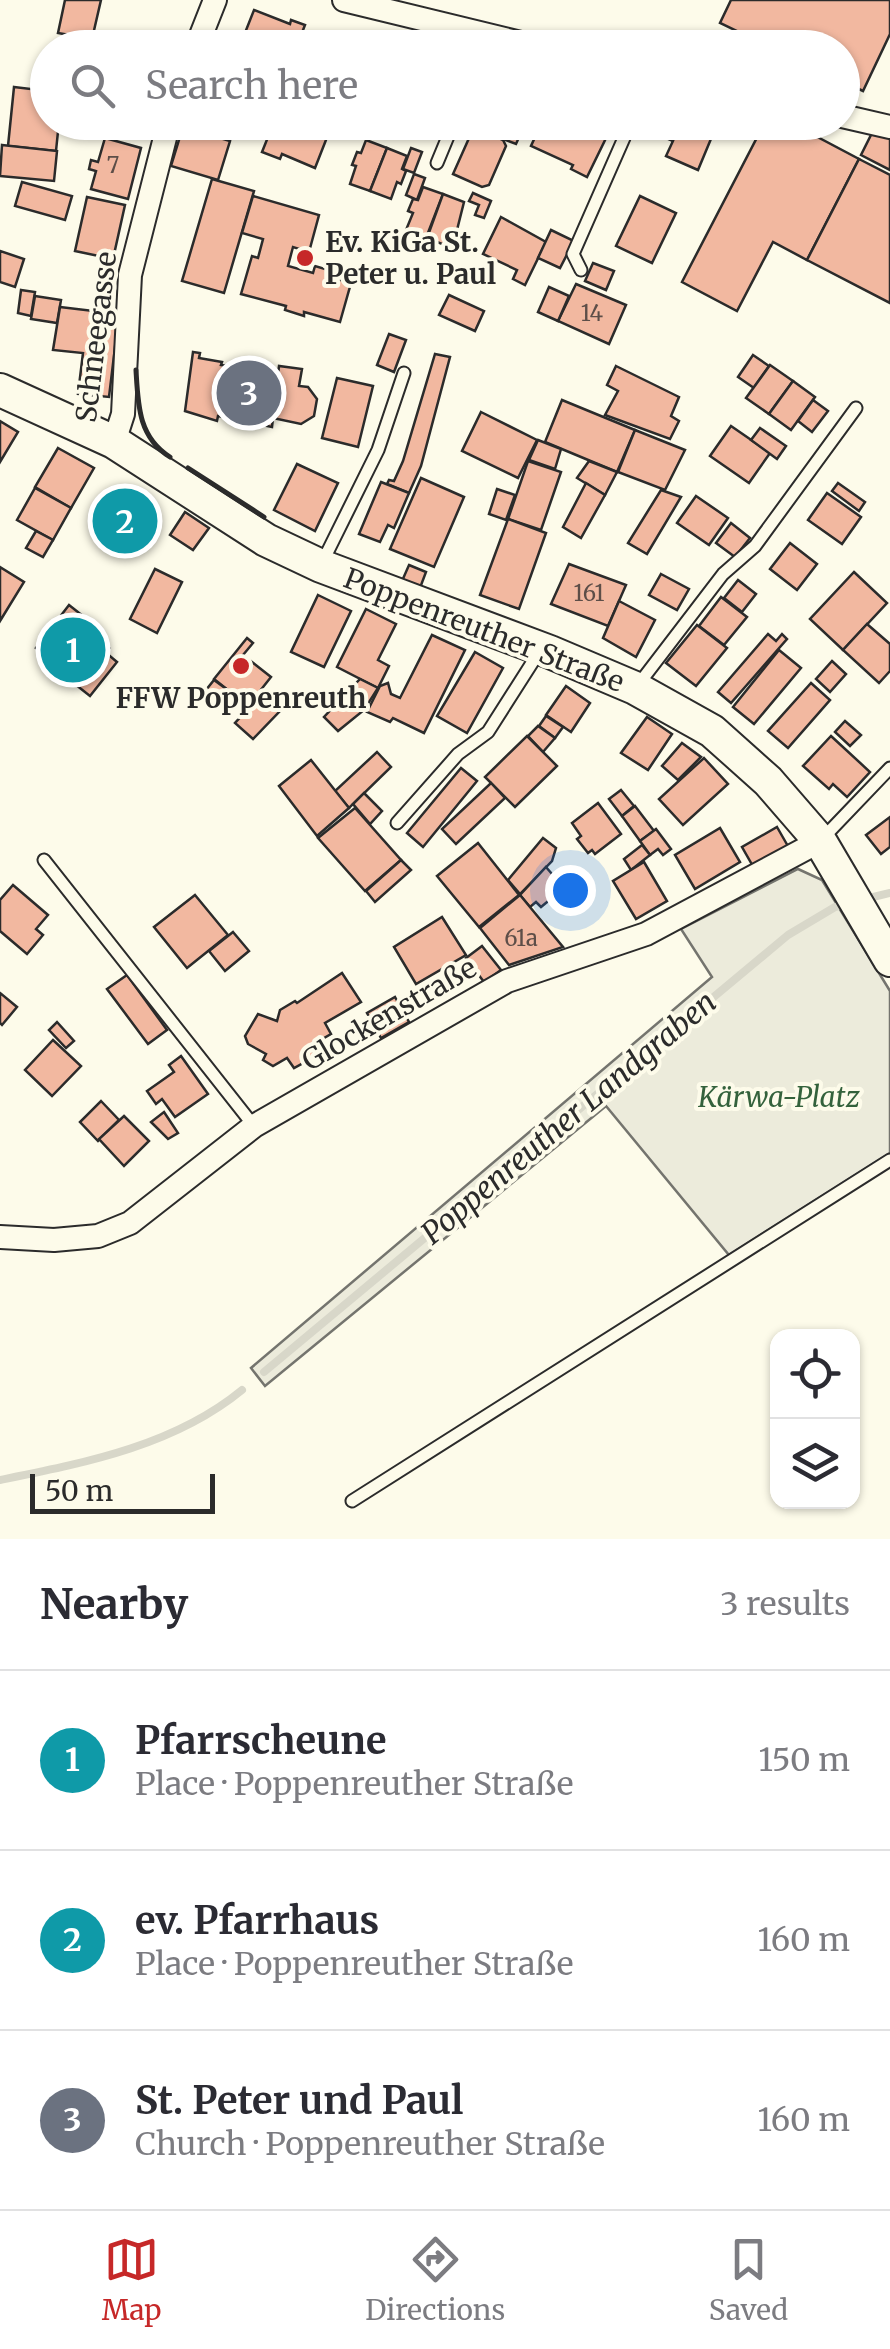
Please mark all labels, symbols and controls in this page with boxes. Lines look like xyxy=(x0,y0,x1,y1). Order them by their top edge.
search box xyxy=(30,30,860,140)
icon: search xyxy=(65,58,120,113)
text: Search here xyxy=(145,62,358,109)
house number: 7 xyxy=(107,151,119,179)
place label: Ev. KiGa St. Peter u. Paul xyxy=(325,224,496,292)
marker: Ev. KiGa St. Peter u. Paul xyxy=(294,247,316,269)
street label: Schneegasse xyxy=(68,250,124,424)
house number: 14 xyxy=(581,299,604,327)
pin: 3 xyxy=(216,356,282,430)
pin: 2 xyxy=(92,484,158,558)
street label: Poppenreuther Straße xyxy=(339,560,629,700)
house number: 161 xyxy=(574,579,604,607)
pin: 1 xyxy=(40,612,106,688)
marker: FFW Poppenreuth xyxy=(230,655,252,677)
place label: FFW Poppenreuth xyxy=(116,680,367,716)
your location xyxy=(545,865,596,916)
house number: 61a xyxy=(504,924,538,952)
street label: Glockenstraße xyxy=(295,950,483,1078)
water label: Poppenreuther Landgraben xyxy=(413,983,724,1252)
park label: Kärwa-Platz xyxy=(697,1079,861,1115)
map controls xyxy=(770,1329,860,1509)
button: locate xyxy=(770,1329,860,1419)
button: layers xyxy=(770,1419,860,1509)
scale bar xyxy=(30,1469,215,1514)
text: 50 m xyxy=(45,1473,113,1509)
text: Nearby xyxy=(40,1578,188,1630)
text: 3 results xyxy=(720,1584,850,1624)
text: Pfarrscheune xyxy=(135,1717,387,1764)
text: 1 xyxy=(65,1740,80,1780)
text: 150 m xyxy=(758,1740,850,1780)
text: Place · Poppenreuther Straße xyxy=(135,1764,573,1804)
text: ev. Pfarrhaus xyxy=(135,1897,379,1944)
text: 2 xyxy=(63,1920,82,1960)
text: 160 m xyxy=(758,1920,850,1960)
text: Place · Poppenreuther Straße xyxy=(135,1944,573,1984)
text: St. Peter und Paul xyxy=(135,2077,463,2124)
text: 3 xyxy=(63,2100,82,2140)
text: 160 m xyxy=(758,2100,850,2140)
text: Church · Poppenreuther Straße xyxy=(135,2124,605,2164)
tab: Map xyxy=(102,2232,162,2328)
tab: Directions xyxy=(365,2232,505,2328)
tab: Saved xyxy=(709,2232,788,2328)

